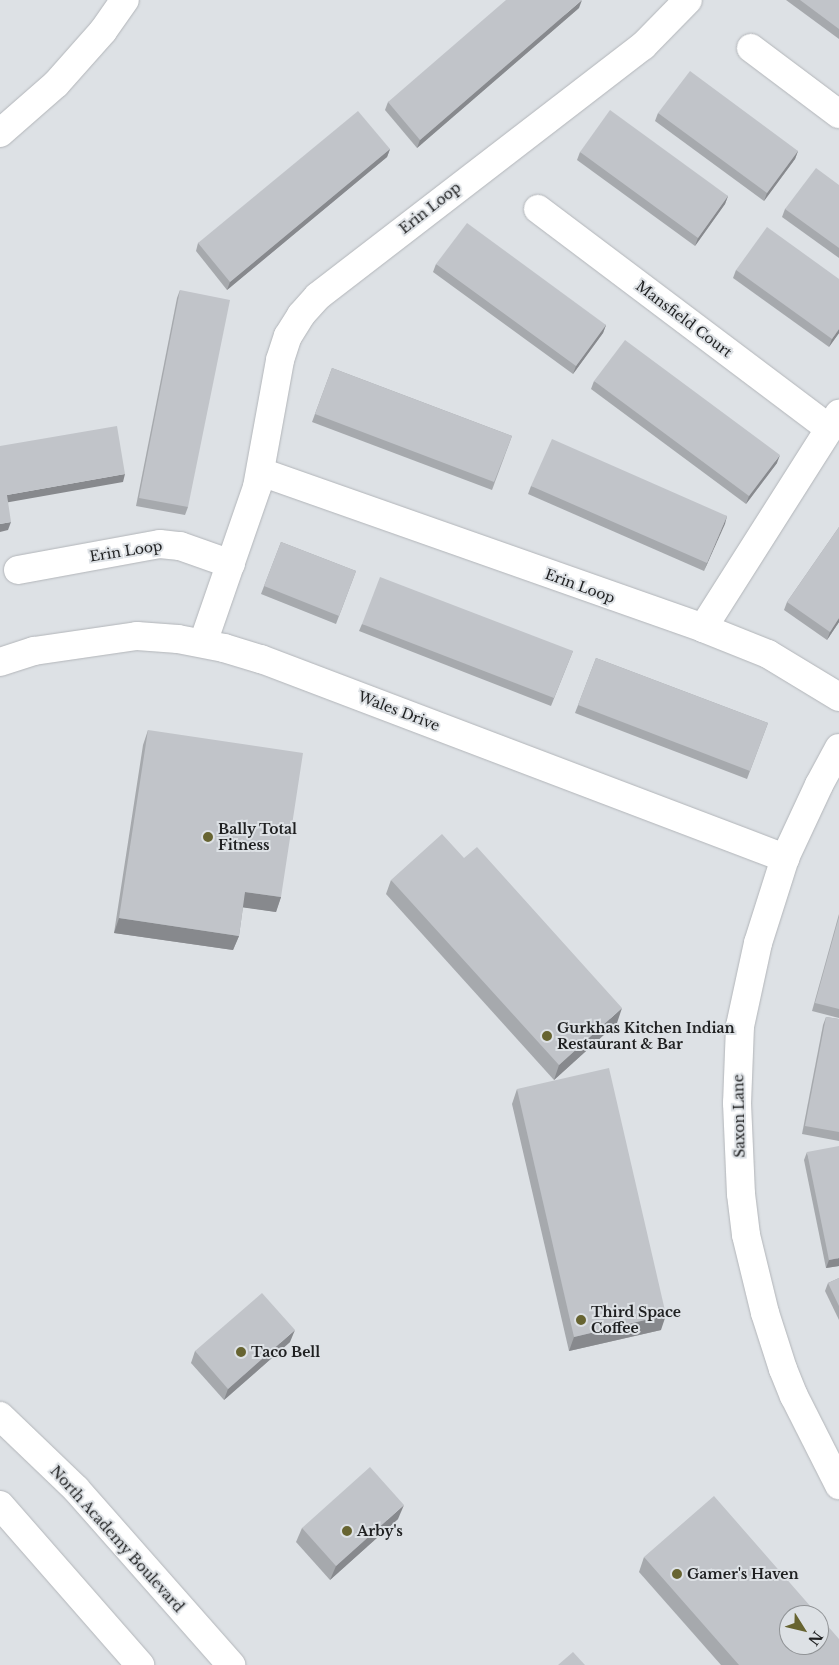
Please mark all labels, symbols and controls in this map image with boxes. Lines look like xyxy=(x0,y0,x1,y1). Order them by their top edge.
street label: Erin Loop xyxy=(396,179,464,237)
street label: Mansfield Court xyxy=(633,277,735,361)
street label: Erin Loop xyxy=(88,537,164,565)
street label: Erin Loop xyxy=(543,566,617,606)
street label: Wales Drive xyxy=(356,688,442,734)
place label: Bally Total Fitness xyxy=(218,821,298,854)
marker: Bally Total Fitness xyxy=(202,831,214,843)
place label: Gurkhas Kitchen Indian Restaurant & Bar xyxy=(557,1020,735,1052)
marker: Gurkhas Kitchen Indian Restaurant & Bar xyxy=(541,1030,553,1042)
street label: Saxon Lane xyxy=(730,1074,748,1158)
place label: Third Space Coffee xyxy=(591,1304,681,1336)
marker: Third Space Coffee xyxy=(575,1314,587,1326)
place label: Taco Bell xyxy=(251,1344,320,1360)
marker: Taco Bell xyxy=(235,1346,247,1358)
street label: North Academy Boulevard xyxy=(47,1462,187,1616)
place label: Arby's xyxy=(357,1523,403,1539)
marker: Arby's xyxy=(341,1525,353,1537)
place label: Gamer's Haven xyxy=(687,1566,799,1582)
marker: Gamer's Haven xyxy=(671,1568,683,1580)
north arrow xyxy=(779,1605,829,1655)
text: N xyxy=(804,1628,826,1649)

